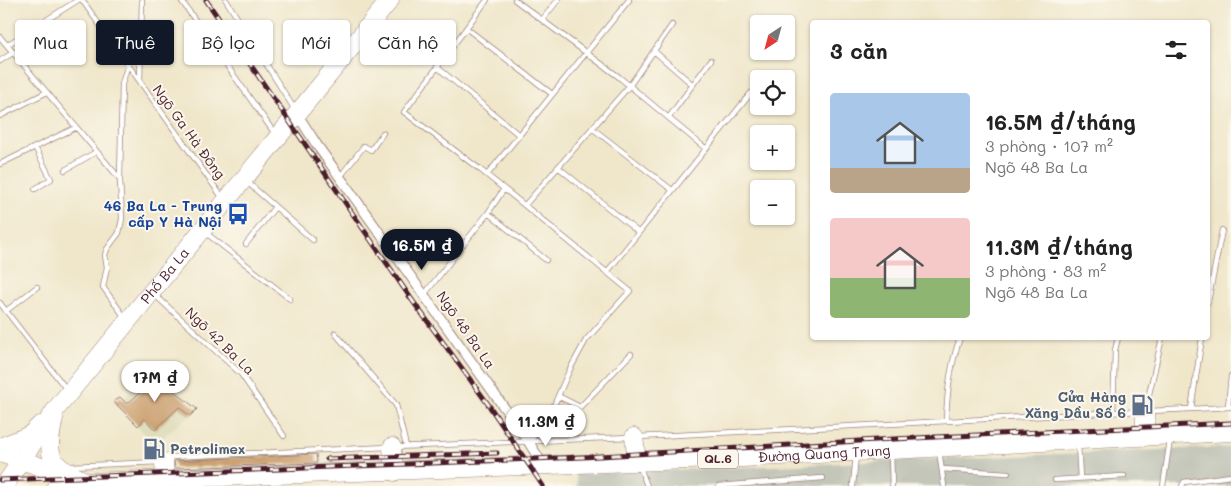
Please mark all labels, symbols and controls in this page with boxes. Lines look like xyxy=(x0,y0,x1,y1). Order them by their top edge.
north arrow xyxy=(750,15,795,60)
map controls xyxy=(750,15,795,225)
chip: Mua xyxy=(15,20,86,65)
chip: Thuê xyxy=(96,20,174,65)
chip: Bộ lọc xyxy=(184,20,273,65)
chip: Mới xyxy=(283,20,350,65)
chip: Căn hộ xyxy=(360,20,456,65)
icon: filters xyxy=(1162,36,1190,64)
text: 3 căn xyxy=(830,37,888,64)
button: locate xyxy=(750,70,795,115)
street label: Ngõ Ga Hà Đông xyxy=(149,81,230,183)
text: 16.5M ₫/tháng xyxy=(985,108,1136,135)
icon: home xyxy=(870,113,930,173)
button: + xyxy=(750,125,795,170)
text: 3 phòng · 107 m² xyxy=(985,135,1113,156)
text: Ngõ 48 Ba La xyxy=(985,156,1088,177)
button: − xyxy=(750,180,795,225)
place label: 46 Ba La - Trung cấp Y Hà Nội xyxy=(104,196,222,231)
bus stop icon: 46 Ba La - Trung cấp Y Hà Nội xyxy=(225,201,251,227)
pin: 16.5M ₫ xyxy=(376,228,468,271)
text: 11.3M ₫/tháng xyxy=(985,233,1133,260)
text: 16.5M ₫ xyxy=(392,234,452,255)
icon: home xyxy=(870,238,930,298)
street label: Phố Ba La xyxy=(136,243,193,307)
text: 3 phòng · 83 m² xyxy=(985,260,1106,281)
text: Ngõ 48 Ba La xyxy=(985,281,1088,302)
street label: Ngõ 48 Ba La xyxy=(433,287,500,372)
street label: Ngõ 42 Ba La xyxy=(181,303,259,379)
pin: 17M ₫ xyxy=(120,360,190,403)
text: 17M ₫ xyxy=(132,366,178,387)
place label: Cửa Hàng Xăng Dầu Số 6 xyxy=(1025,387,1126,422)
fuel station icon: Cửa Hàng Xăng Dầu Số 6 xyxy=(1129,392,1155,418)
pin: 11.3M ₫ xyxy=(500,404,592,447)
text: 11.3M ₫ xyxy=(517,410,575,431)
fuel station icon: Petrolimex xyxy=(141,436,167,462)
place label: Petrolimex xyxy=(170,439,245,458)
street label: Đường Quang Trung xyxy=(757,440,891,466)
road number: QL.6 xyxy=(698,449,738,468)

